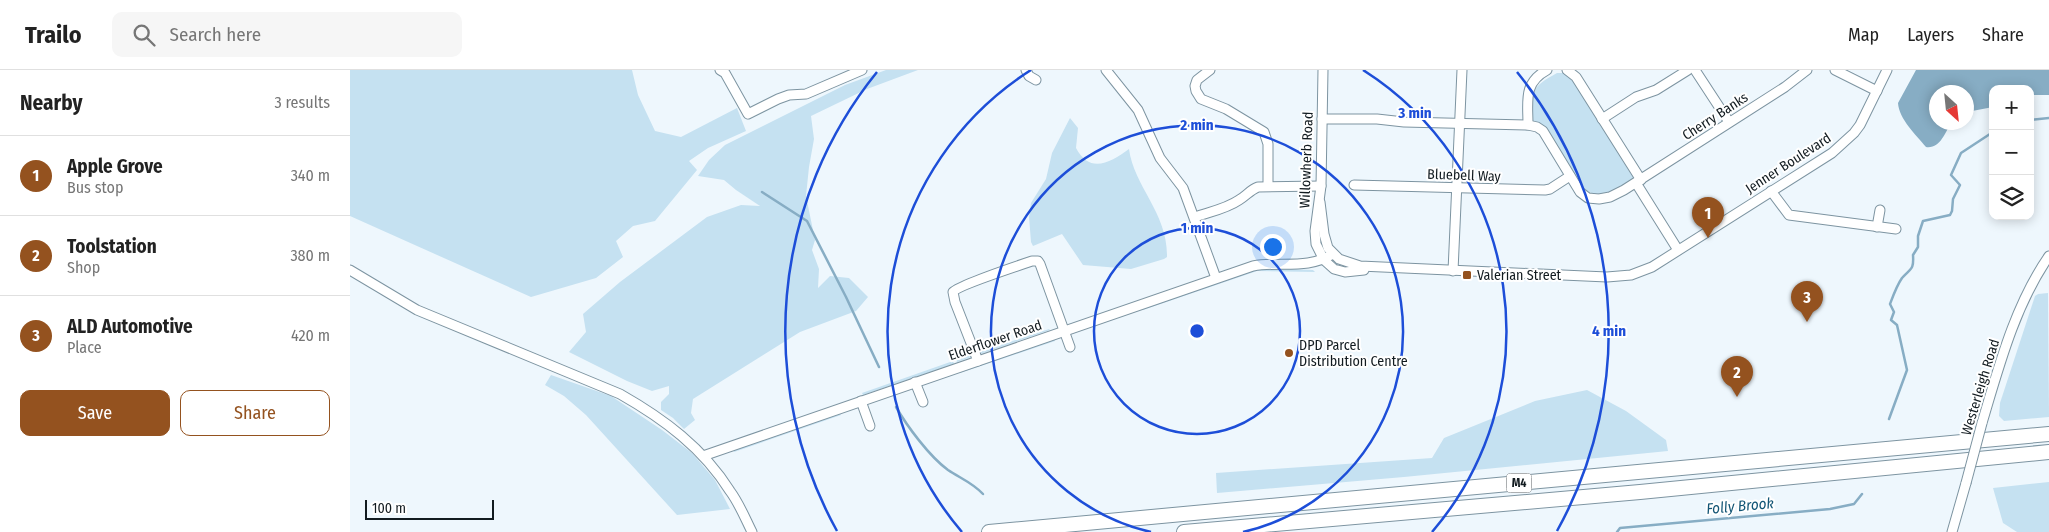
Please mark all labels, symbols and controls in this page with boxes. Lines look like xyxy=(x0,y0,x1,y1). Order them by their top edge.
search box xyxy=(112,12,462,57)
text: Trailo xyxy=(25,21,82,49)
icon: search xyxy=(130,21,158,49)
text: Search here xyxy=(170,23,261,46)
text: Map xyxy=(1848,24,1879,46)
text: Layers xyxy=(1907,24,1954,46)
text: Share xyxy=(1982,24,2024,46)
north arrow xyxy=(1929,85,1974,130)
map controls xyxy=(1989,85,2034,220)
button: + xyxy=(1989,85,2034,130)
street label: Cherry Banks xyxy=(1679,89,1751,144)
text: Nearby xyxy=(20,90,82,116)
text: 3 results xyxy=(274,93,330,112)
text: 3 min xyxy=(1397,104,1432,122)
street label: Willowherb Road xyxy=(1296,111,1317,209)
text: 2 min xyxy=(1179,116,1214,134)
street label: Jenner Boulevard xyxy=(1742,130,1834,197)
button: − xyxy=(1989,130,2034,175)
text: Apple Grove xyxy=(67,155,163,178)
text: 1 xyxy=(33,166,39,185)
text: 340 m xyxy=(291,166,330,185)
street label: Bluebell Way xyxy=(1427,166,1502,185)
button: layers xyxy=(1989,175,2034,220)
text: Bus stop xyxy=(67,178,123,197)
pin: 1 xyxy=(1692,197,1724,238)
text: 1 min xyxy=(1181,219,1213,237)
your location xyxy=(1260,234,1286,260)
text: Toolstation xyxy=(67,235,157,258)
text: 2 xyxy=(32,246,40,265)
text: 380 m xyxy=(290,246,330,265)
text: Shop xyxy=(67,258,100,277)
place label: Valerian Street xyxy=(1477,267,1562,284)
marker: Valerian Street xyxy=(1461,269,1473,281)
pin: 3 xyxy=(1791,281,1823,322)
text: ALD Automotive xyxy=(67,315,193,338)
street label: Elderflower Road xyxy=(946,317,1044,364)
centre of rings xyxy=(1188,322,1206,340)
text: 4 min xyxy=(1592,322,1626,340)
text: 3 xyxy=(32,326,40,345)
text: 420 m xyxy=(291,326,330,345)
place label: DPD Parcel Distribution Centre xyxy=(1299,337,1408,370)
street label: Westerleigh Road xyxy=(1958,337,2003,437)
text: Place xyxy=(67,338,102,357)
marker: DPD Parcel Distribution Centre xyxy=(1283,347,1295,359)
pin: 2 xyxy=(1721,356,1753,397)
button: Save xyxy=(20,390,170,436)
button: Share xyxy=(180,390,330,436)
road number: M4 xyxy=(1506,473,1532,492)
water label: Folly Brook xyxy=(1705,494,1775,518)
scale bar xyxy=(365,497,494,520)
text: 100 m xyxy=(372,500,406,517)

